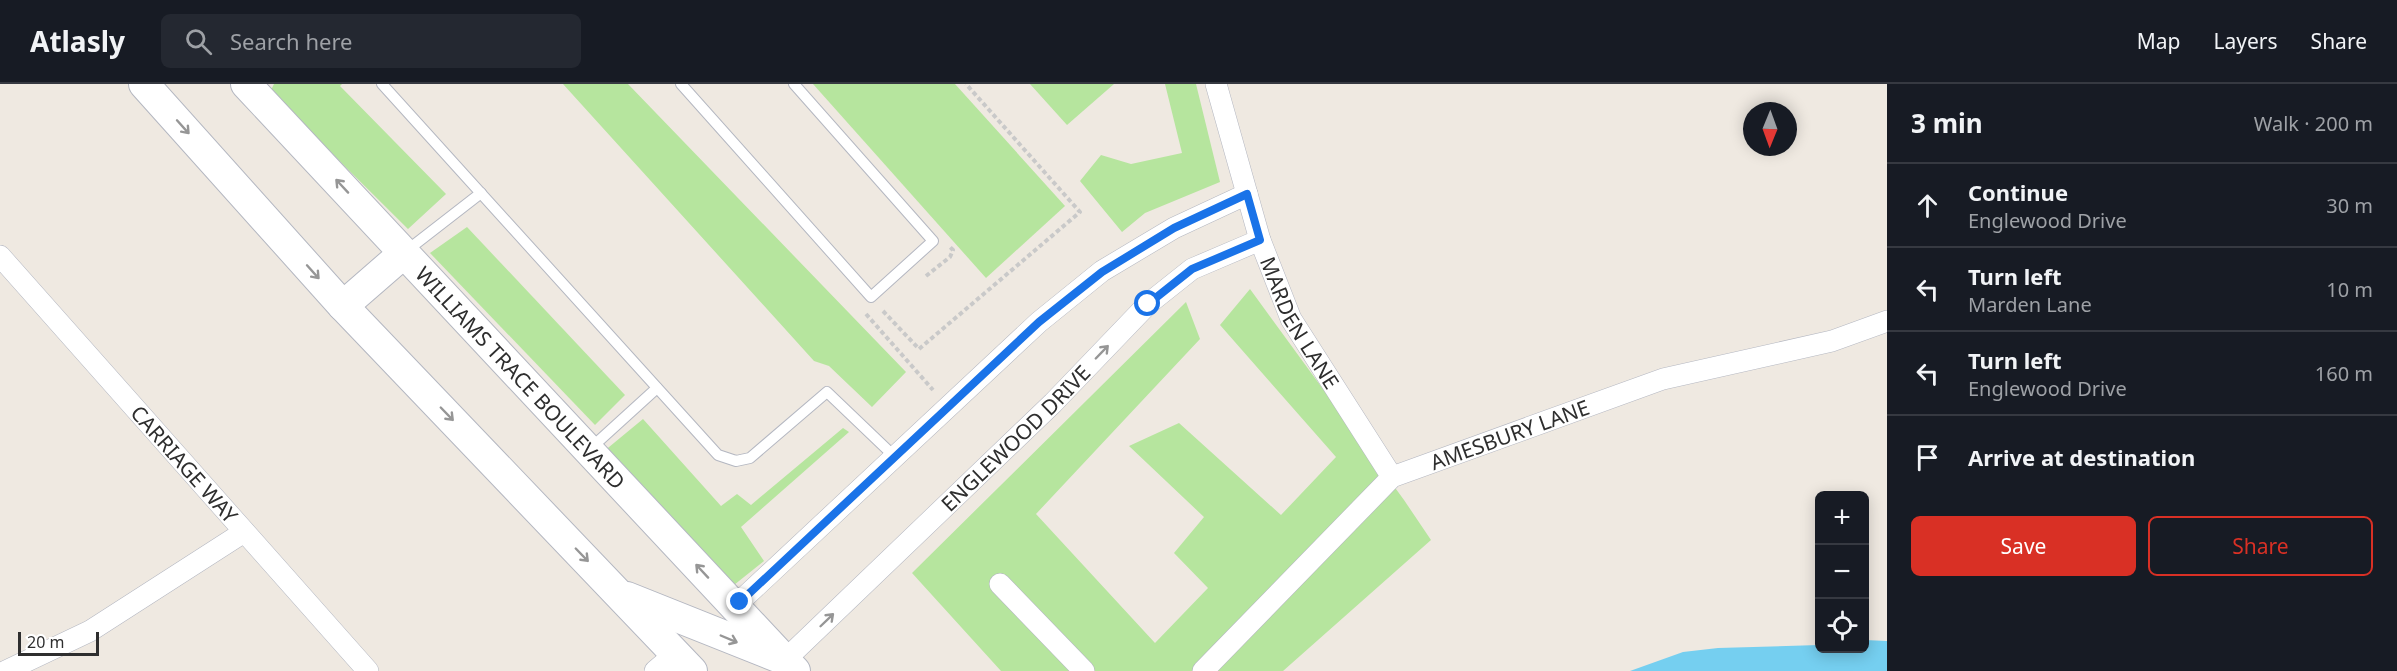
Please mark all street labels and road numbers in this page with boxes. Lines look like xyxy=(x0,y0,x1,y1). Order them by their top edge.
street label: MARDEN LANE xyxy=(1254,252,1346,394)
street label: WILLIAMS TRACE BOULEVARD xyxy=(410,260,632,495)
street label: ENGLEWOOD DRIVE xyxy=(935,359,1096,517)
street label: AMESBURY LANE xyxy=(1426,393,1593,476)
street label: CARRIAGE WAY xyxy=(125,399,244,529)

